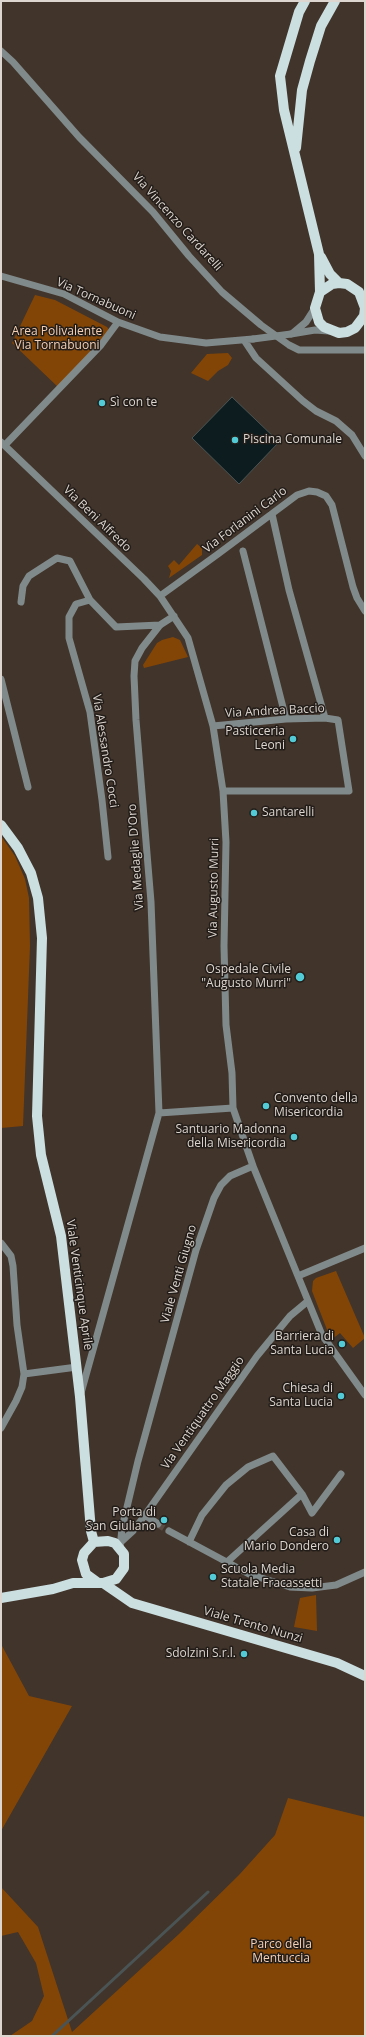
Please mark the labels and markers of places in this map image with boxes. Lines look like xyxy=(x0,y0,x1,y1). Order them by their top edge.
place label: Sì con te xyxy=(110,396,157,410)
marker: Sì con te xyxy=(97,398,107,408)
place label: Piscina Comunale xyxy=(243,433,342,447)
marker: Piscina Comunale xyxy=(230,435,240,445)
place label: Pasticceria Leoni xyxy=(225,725,285,753)
marker: Pasticceria Leoni xyxy=(288,734,298,744)
place label: Santarelli xyxy=(262,806,314,820)
marker: Santarelli xyxy=(249,808,259,818)
place label: Ospedale Civile "Augusto Murri" xyxy=(201,963,291,991)
marker: Ospedale Civile "Augusto Murri" xyxy=(294,971,306,983)
place label: Convento della Misericordia xyxy=(274,1092,358,1120)
marker: Convento della Misericordia xyxy=(261,1101,271,1111)
place label: Santuario Madonna della Misericordia xyxy=(175,1123,286,1151)
marker: Santuario Madonna della Misericordia xyxy=(289,1132,299,1142)
place label: Barriera di Santa Lucia xyxy=(270,1330,334,1358)
marker: Barriera di Santa Lucia xyxy=(337,1339,347,1349)
place label: Chiesa di Santa Lucia xyxy=(269,1382,333,1410)
marker: Chiesa di Santa Lucia xyxy=(336,1391,346,1401)
place label: Porta di San Giuliano xyxy=(86,1506,156,1534)
marker: Porta di San Giuliano xyxy=(159,1515,169,1525)
place label: Casa di Mario Dondero xyxy=(244,1526,329,1554)
marker: Casa di Mario Dondero xyxy=(332,1535,342,1545)
place label: Scuola Media Statale Fracassetti xyxy=(221,1563,322,1591)
marker: Scuola Media Statale Fracassetti xyxy=(208,1572,218,1582)
place label: Sdolzini S.r.l. xyxy=(166,1647,236,1661)
marker: Sdolzini S.r.l. xyxy=(239,1649,249,1659)

